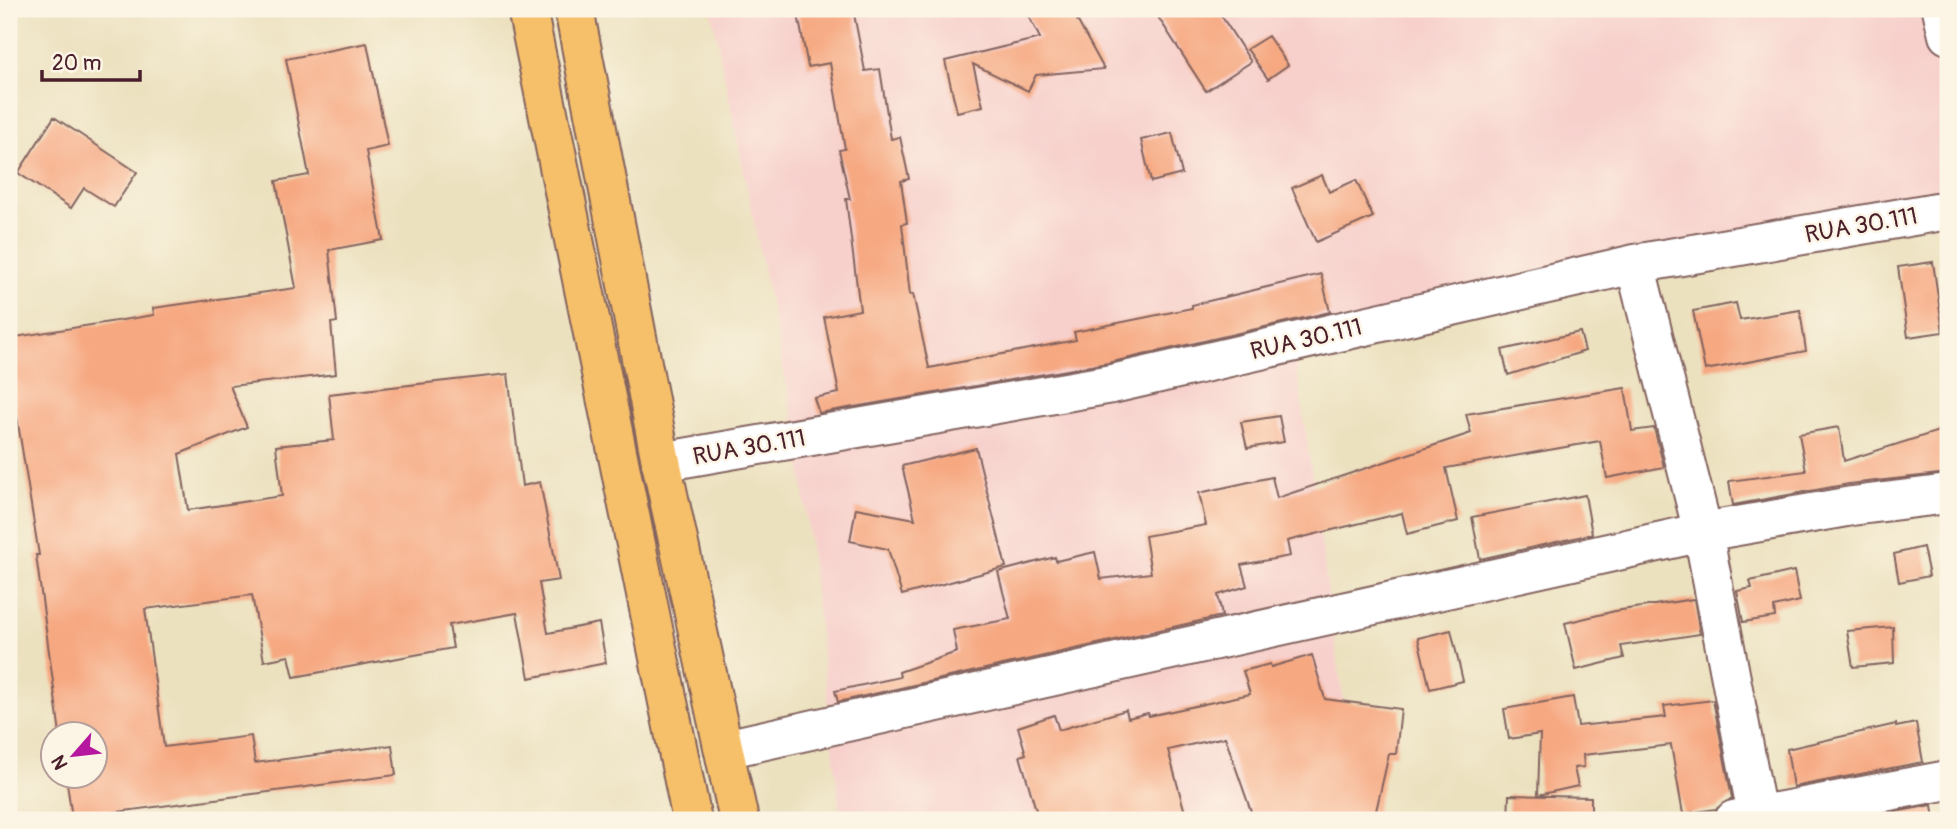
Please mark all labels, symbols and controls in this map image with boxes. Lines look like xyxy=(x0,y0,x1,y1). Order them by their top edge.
scale bar xyxy=(42,38,140,82)
text: 20 m xyxy=(52,50,101,77)
street label: RUA 30.111 xyxy=(1803,201,1920,250)
street label: RUA 30.111 xyxy=(1247,313,1365,366)
street label: RUA 30.111 xyxy=(691,423,808,472)
north arrow xyxy=(38,720,108,790)
text: N xyxy=(46,751,73,774)

